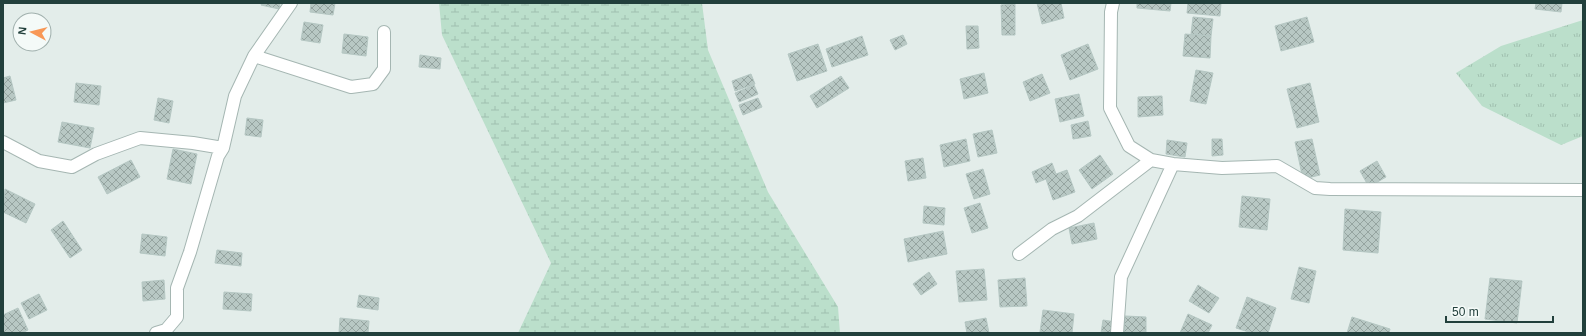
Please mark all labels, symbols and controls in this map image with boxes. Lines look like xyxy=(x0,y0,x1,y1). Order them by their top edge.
north arrow xyxy=(12,12,52,52)
text: N xyxy=(16,26,29,35)
scale bar xyxy=(1446,298,1553,324)
text: 50 m xyxy=(1452,305,1479,319)

